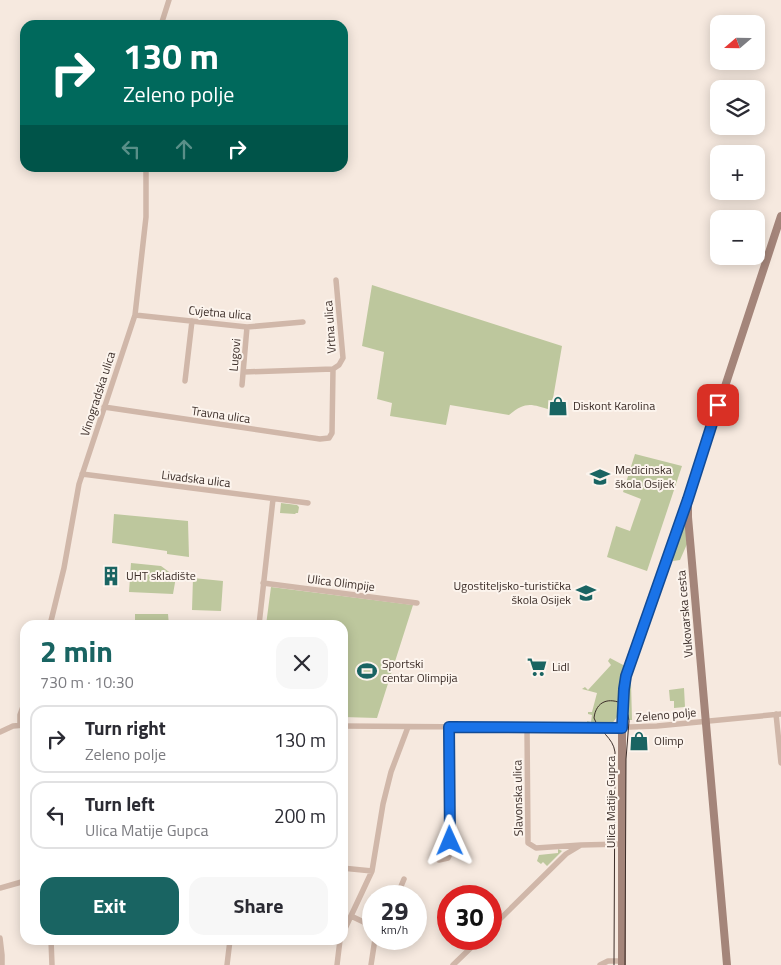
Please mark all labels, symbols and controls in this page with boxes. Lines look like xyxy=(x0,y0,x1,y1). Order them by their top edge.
north arrow xyxy=(710,15,765,70)
map controls xyxy=(710,15,765,265)
text: 130 m xyxy=(123,29,219,83)
icon: right xyxy=(40,40,105,105)
text: Zeleno polje xyxy=(123,77,234,111)
button: layers xyxy=(710,80,765,135)
icon: left xyxy=(117,135,145,163)
icon: ahead xyxy=(170,135,198,163)
icon: right xyxy=(223,135,251,163)
button: + xyxy=(710,145,765,200)
button: − xyxy=(710,210,765,265)
street label: Cvjetna ulica xyxy=(188,300,252,325)
street label: Vrtna ulica xyxy=(318,300,341,354)
street label: Lugovi xyxy=(224,338,245,372)
street label: Vinogradska ulica xyxy=(75,349,120,439)
pin xyxy=(697,384,739,426)
icon: arrive xyxy=(704,391,732,419)
shop icon: Diskont Karolina xyxy=(547,395,569,417)
place label: Diskont Karolina xyxy=(573,396,655,415)
street label: Travna ulica xyxy=(190,401,252,428)
place label: Medicinska škola Osijek xyxy=(615,460,675,493)
street label: Livadska ulica xyxy=(160,465,232,492)
school or university icon: Medicinska škola Osijek xyxy=(589,466,611,488)
building icon: UHT skladište xyxy=(100,565,122,587)
place label: UHT skladište xyxy=(126,566,196,585)
street label: Ulica Olimpije xyxy=(306,569,376,596)
street label: Vukovarska cesta xyxy=(671,570,698,659)
place label: Ugostiteljsko-turistička škola Osijek xyxy=(453,576,571,609)
school or university icon: Ugostiteljsko-turistička škola Osijek xyxy=(575,582,597,604)
text: 2 min xyxy=(40,628,113,674)
button: close xyxy=(276,637,328,689)
place label: Sportski centar Olimpija xyxy=(382,654,458,687)
supermarket icon: Lidl xyxy=(526,656,548,678)
place label: Lidl xyxy=(552,657,570,676)
sports icon: Sportski centar Olimpija xyxy=(356,660,378,682)
text: 730 m · 10:30 xyxy=(40,670,134,694)
street label: Zeleno polje xyxy=(635,702,697,727)
text: Turn right xyxy=(85,713,166,742)
icon: right xyxy=(42,725,70,753)
text: 130 m xyxy=(274,725,326,754)
shop icon: Olimp xyxy=(628,730,650,752)
place label: Olimp xyxy=(654,731,684,750)
text: Zeleno polje xyxy=(85,742,166,766)
street label: Ulica Matije Gupca xyxy=(601,756,620,848)
street label: Slavonska ulica xyxy=(507,760,528,836)
text: Turn left xyxy=(85,789,155,818)
icon: left xyxy=(42,801,70,829)
text: 200 m xyxy=(274,801,326,830)
position arrow xyxy=(423,814,475,866)
text: Ulica Matije Gupca xyxy=(85,818,208,842)
button: Exit xyxy=(40,877,179,935)
button: Share xyxy=(189,877,328,935)
speed limit sign: 30 xyxy=(437,885,502,950)
text: 29 xyxy=(380,892,409,930)
text: km/h xyxy=(381,920,408,939)

